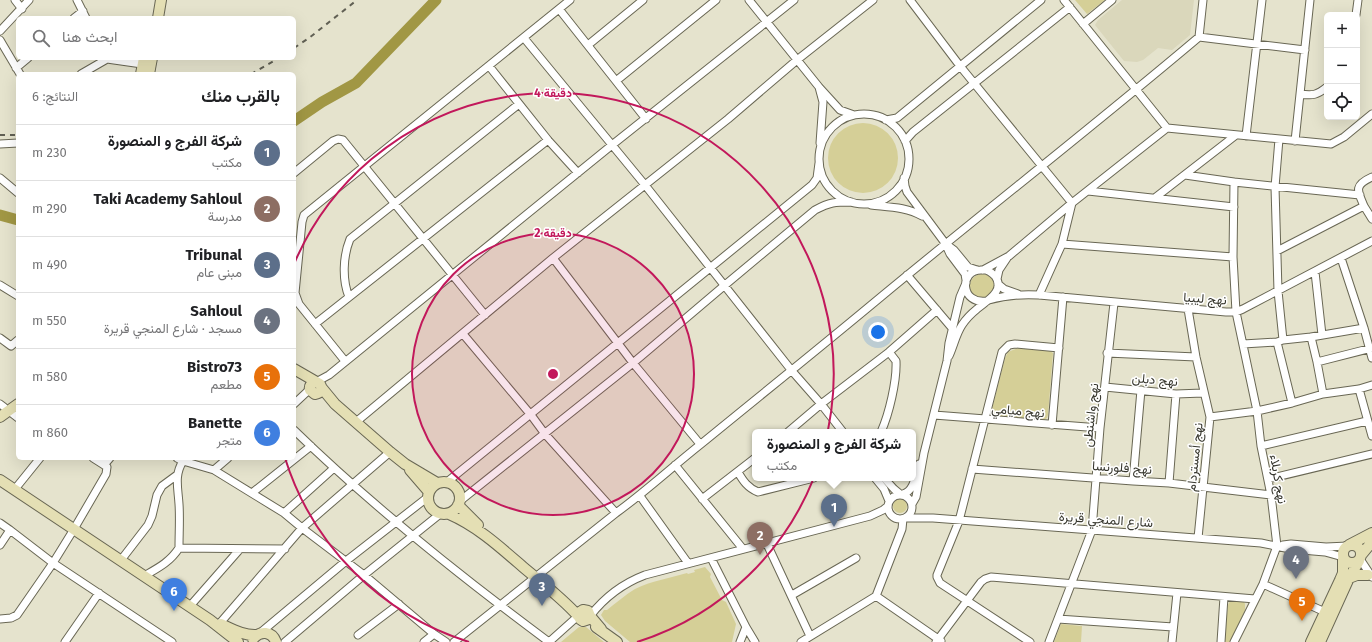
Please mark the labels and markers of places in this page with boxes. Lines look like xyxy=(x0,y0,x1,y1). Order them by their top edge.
centre of rings xyxy=(546,367,560,381)
pin: 1 xyxy=(821,494,847,527)
pin: 2 xyxy=(747,522,773,555)
pin: 4 xyxy=(1283,546,1309,579)
pin: 3 xyxy=(529,573,555,606)
pin: 6 xyxy=(161,578,187,611)
pin: 5 xyxy=(1289,588,1315,621)

